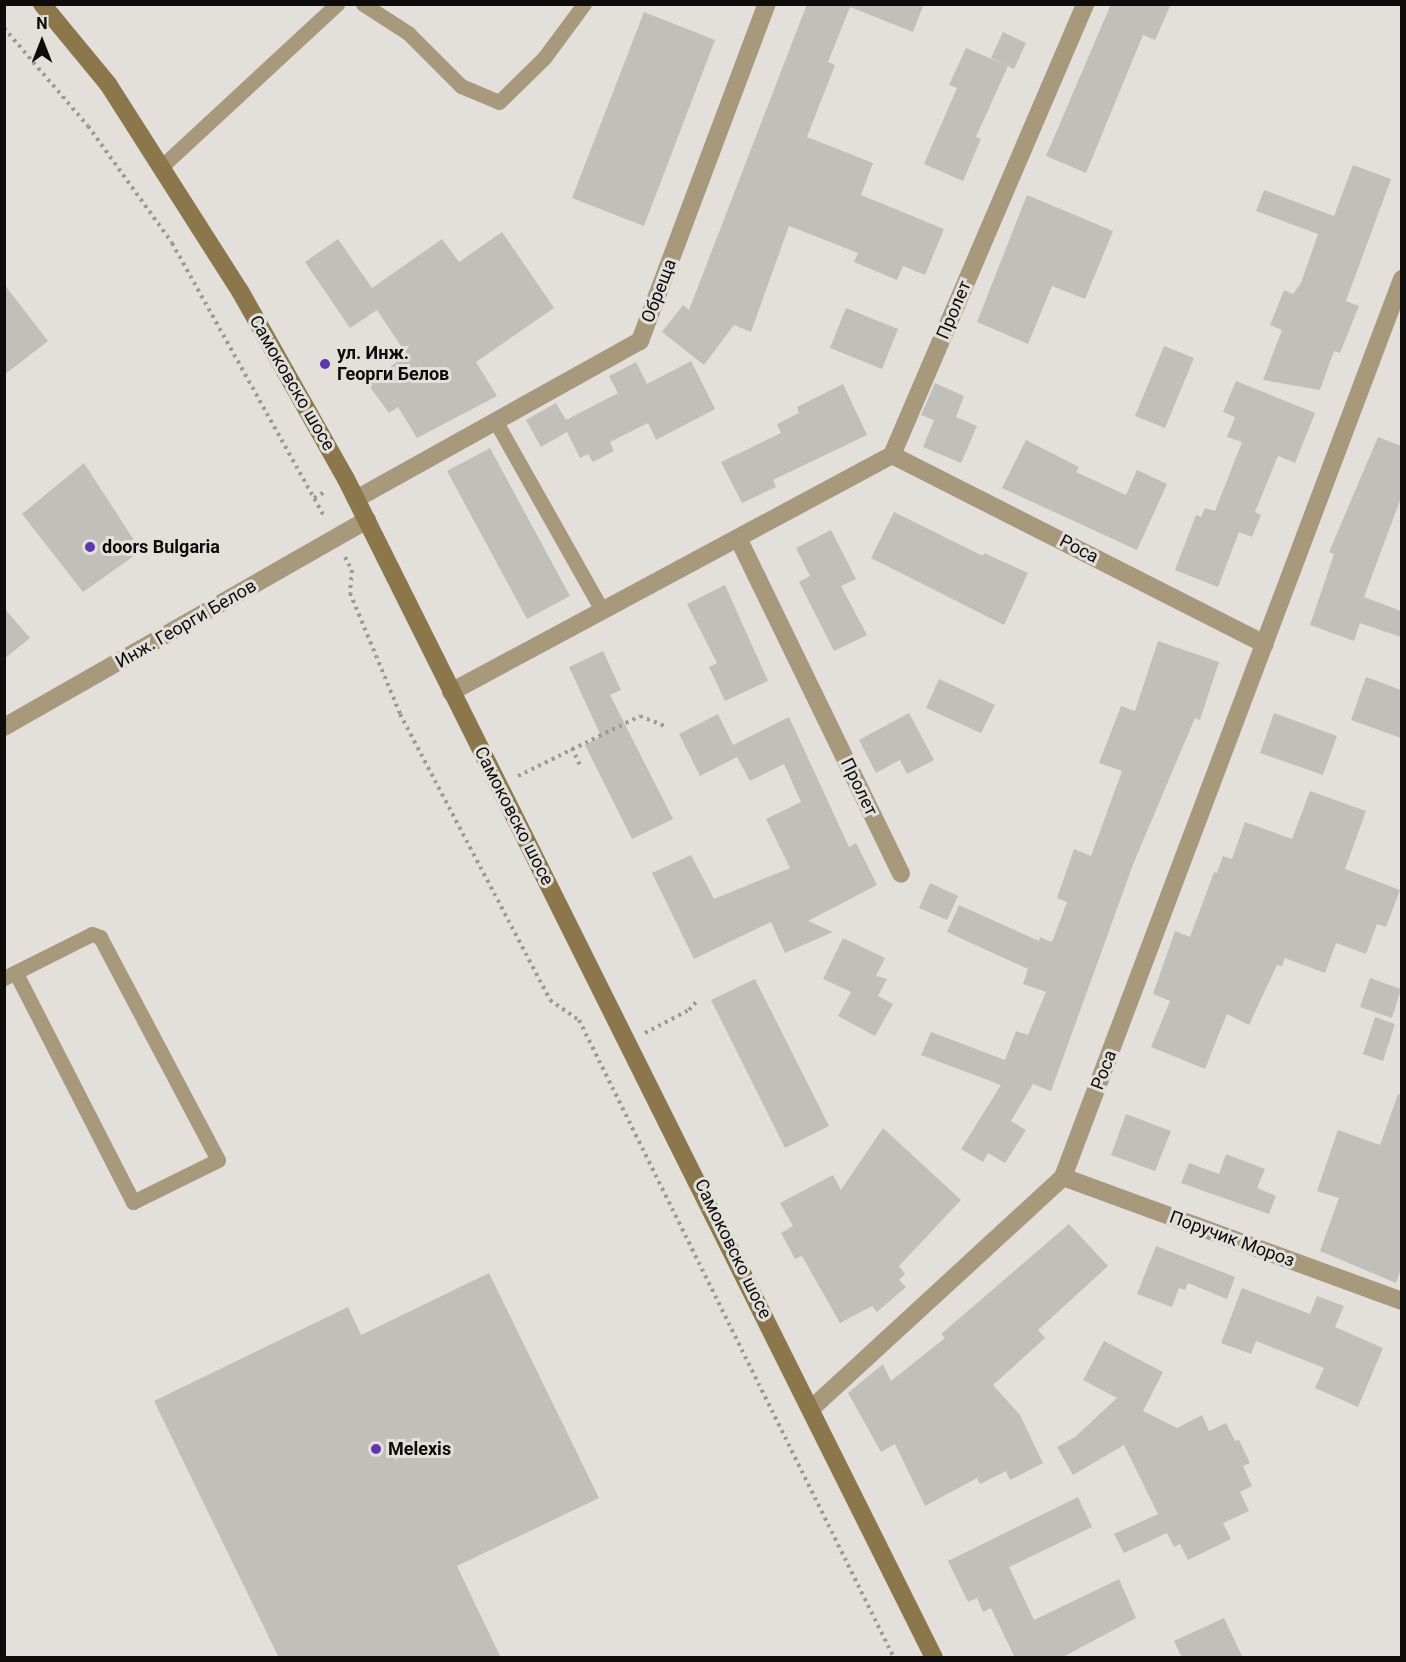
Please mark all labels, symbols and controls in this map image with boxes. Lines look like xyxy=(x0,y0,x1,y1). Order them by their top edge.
north arrow xyxy=(12,12,72,72)
text: N xyxy=(36,14,48,33)
street label: Обреща xyxy=(637,256,681,326)
street label: Пролет xyxy=(932,277,976,343)
street label: Самоковско шосе xyxy=(244,311,340,455)
place label: ул. Инж. Георги Белов xyxy=(337,343,449,386)
marker: ул. Инж. Георги Белов xyxy=(318,357,332,371)
street label: Роса xyxy=(1056,530,1102,568)
place label: doors Bulgaria xyxy=(102,536,220,558)
marker: doors Bulgaria xyxy=(83,540,97,554)
street label: Инж. Георги Белов xyxy=(112,575,260,673)
street label: Самоковско шосе xyxy=(470,743,558,889)
street label: Пролет xyxy=(836,755,882,819)
street label: Роса xyxy=(1087,1047,1121,1093)
street label: Самоковско шосе xyxy=(690,1176,776,1322)
street label: Поручик Мороз xyxy=(1167,1206,1297,1272)
place label: Мelexis xyxy=(388,1438,451,1460)
marker: Мelexis xyxy=(369,1442,383,1456)

